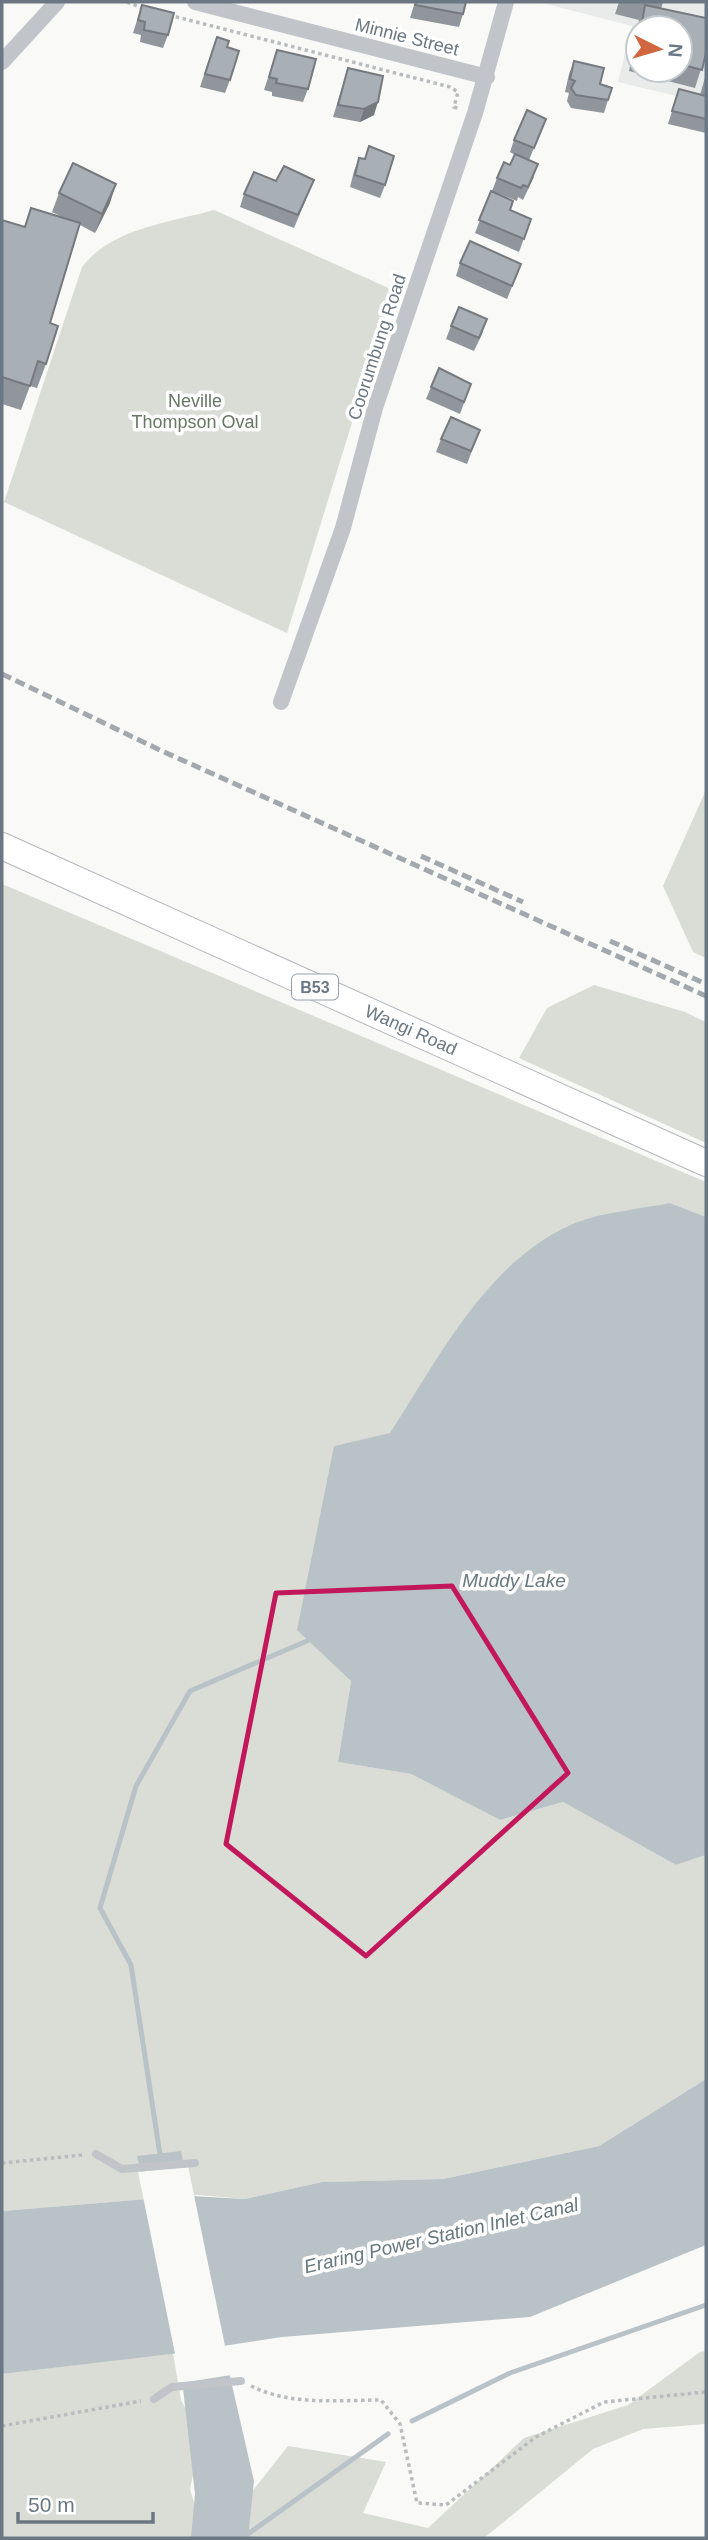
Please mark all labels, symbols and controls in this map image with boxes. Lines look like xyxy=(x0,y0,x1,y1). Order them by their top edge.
street label: Minnie Street xyxy=(353,14,461,60)
north arrow xyxy=(624,14,694,84)
text: N xyxy=(664,43,686,58)
street label: Coorumbung Road xyxy=(344,272,410,422)
park label: Neville Thompson Oval xyxy=(131,391,259,432)
road number: B53 xyxy=(292,974,338,1000)
street label: Wangi Road xyxy=(362,1001,460,1059)
water label: Muddy Lake xyxy=(462,1570,566,1591)
water label: Eraring Power Station Inlet Canal xyxy=(302,2193,581,2277)
scale bar xyxy=(18,2480,152,2524)
text: 50 m xyxy=(28,2493,75,2516)

